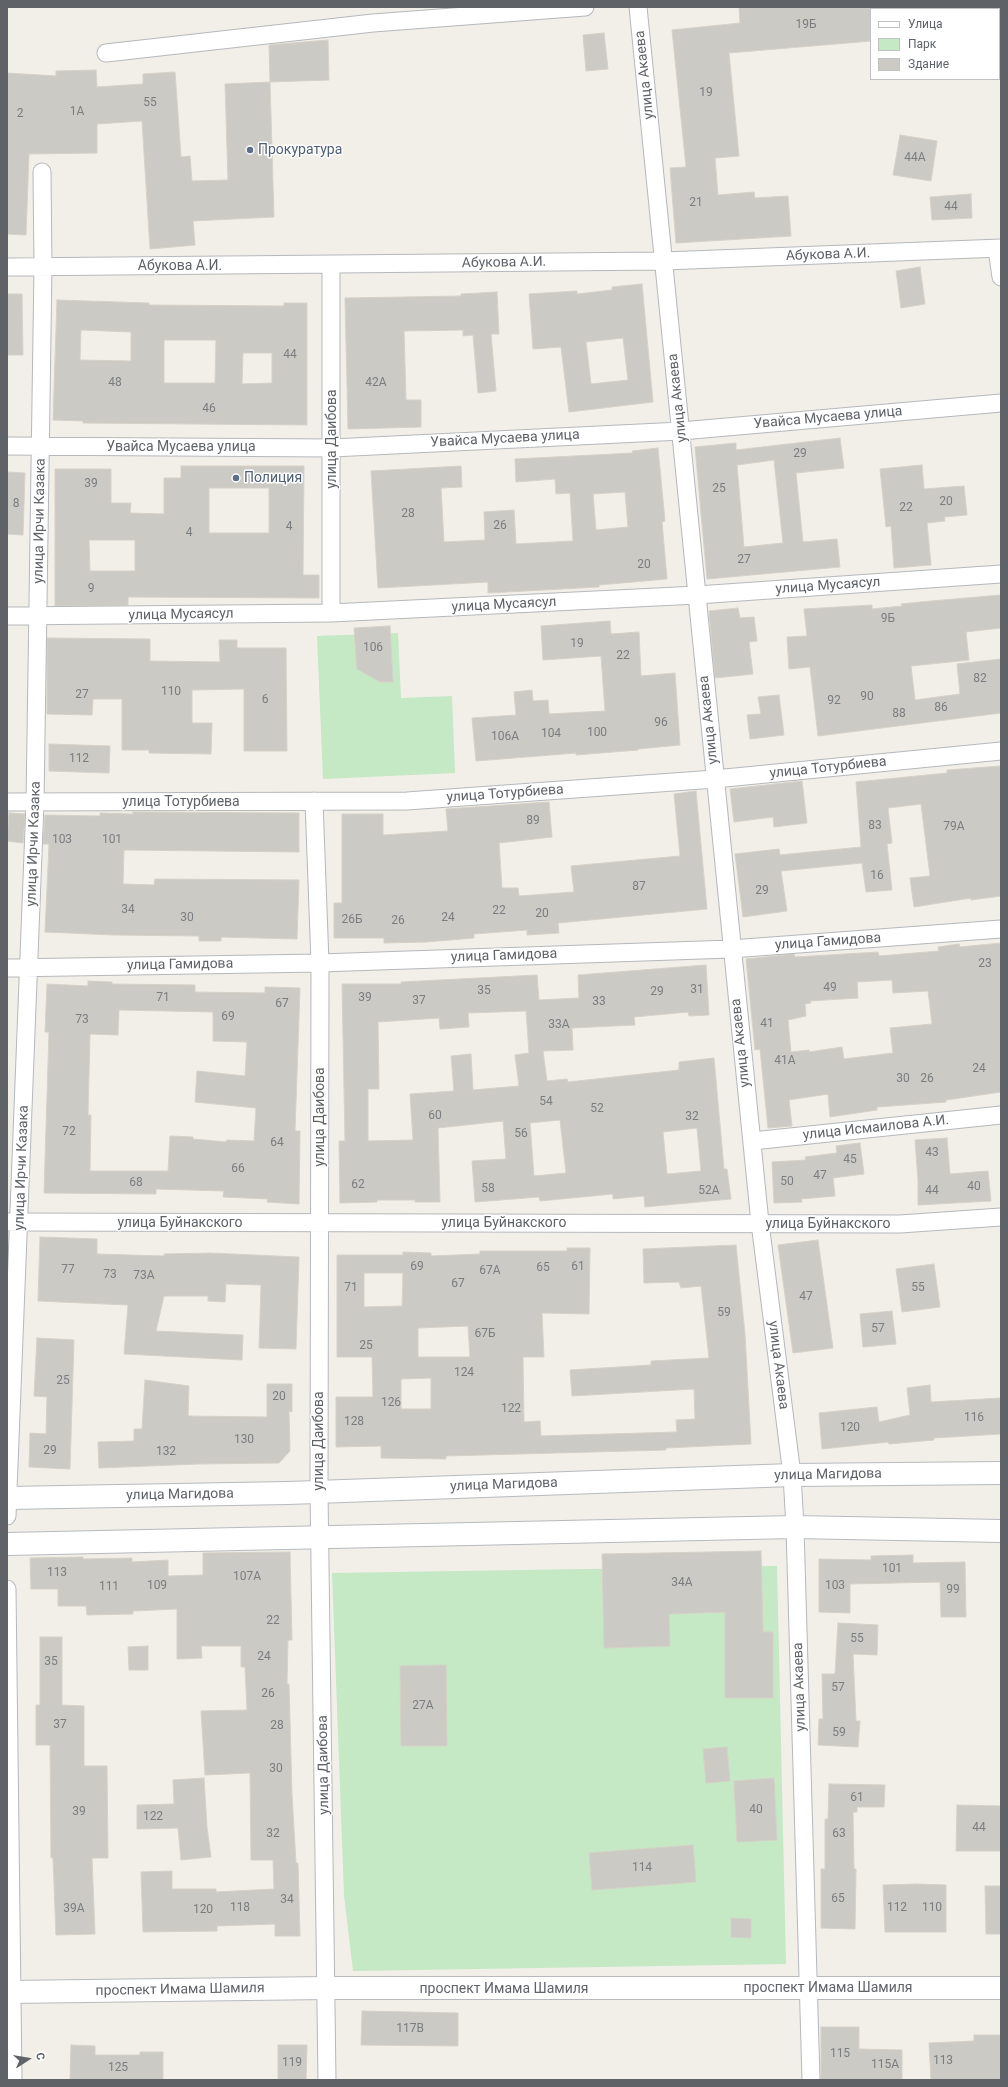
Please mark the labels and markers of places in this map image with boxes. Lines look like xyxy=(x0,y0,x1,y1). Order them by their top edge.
place label: Прокуратура xyxy=(258,142,342,158)
marker: Прокуратура xyxy=(245,145,255,155)
place label: Полиция xyxy=(244,470,302,486)
marker: Полиция xyxy=(231,473,241,483)

